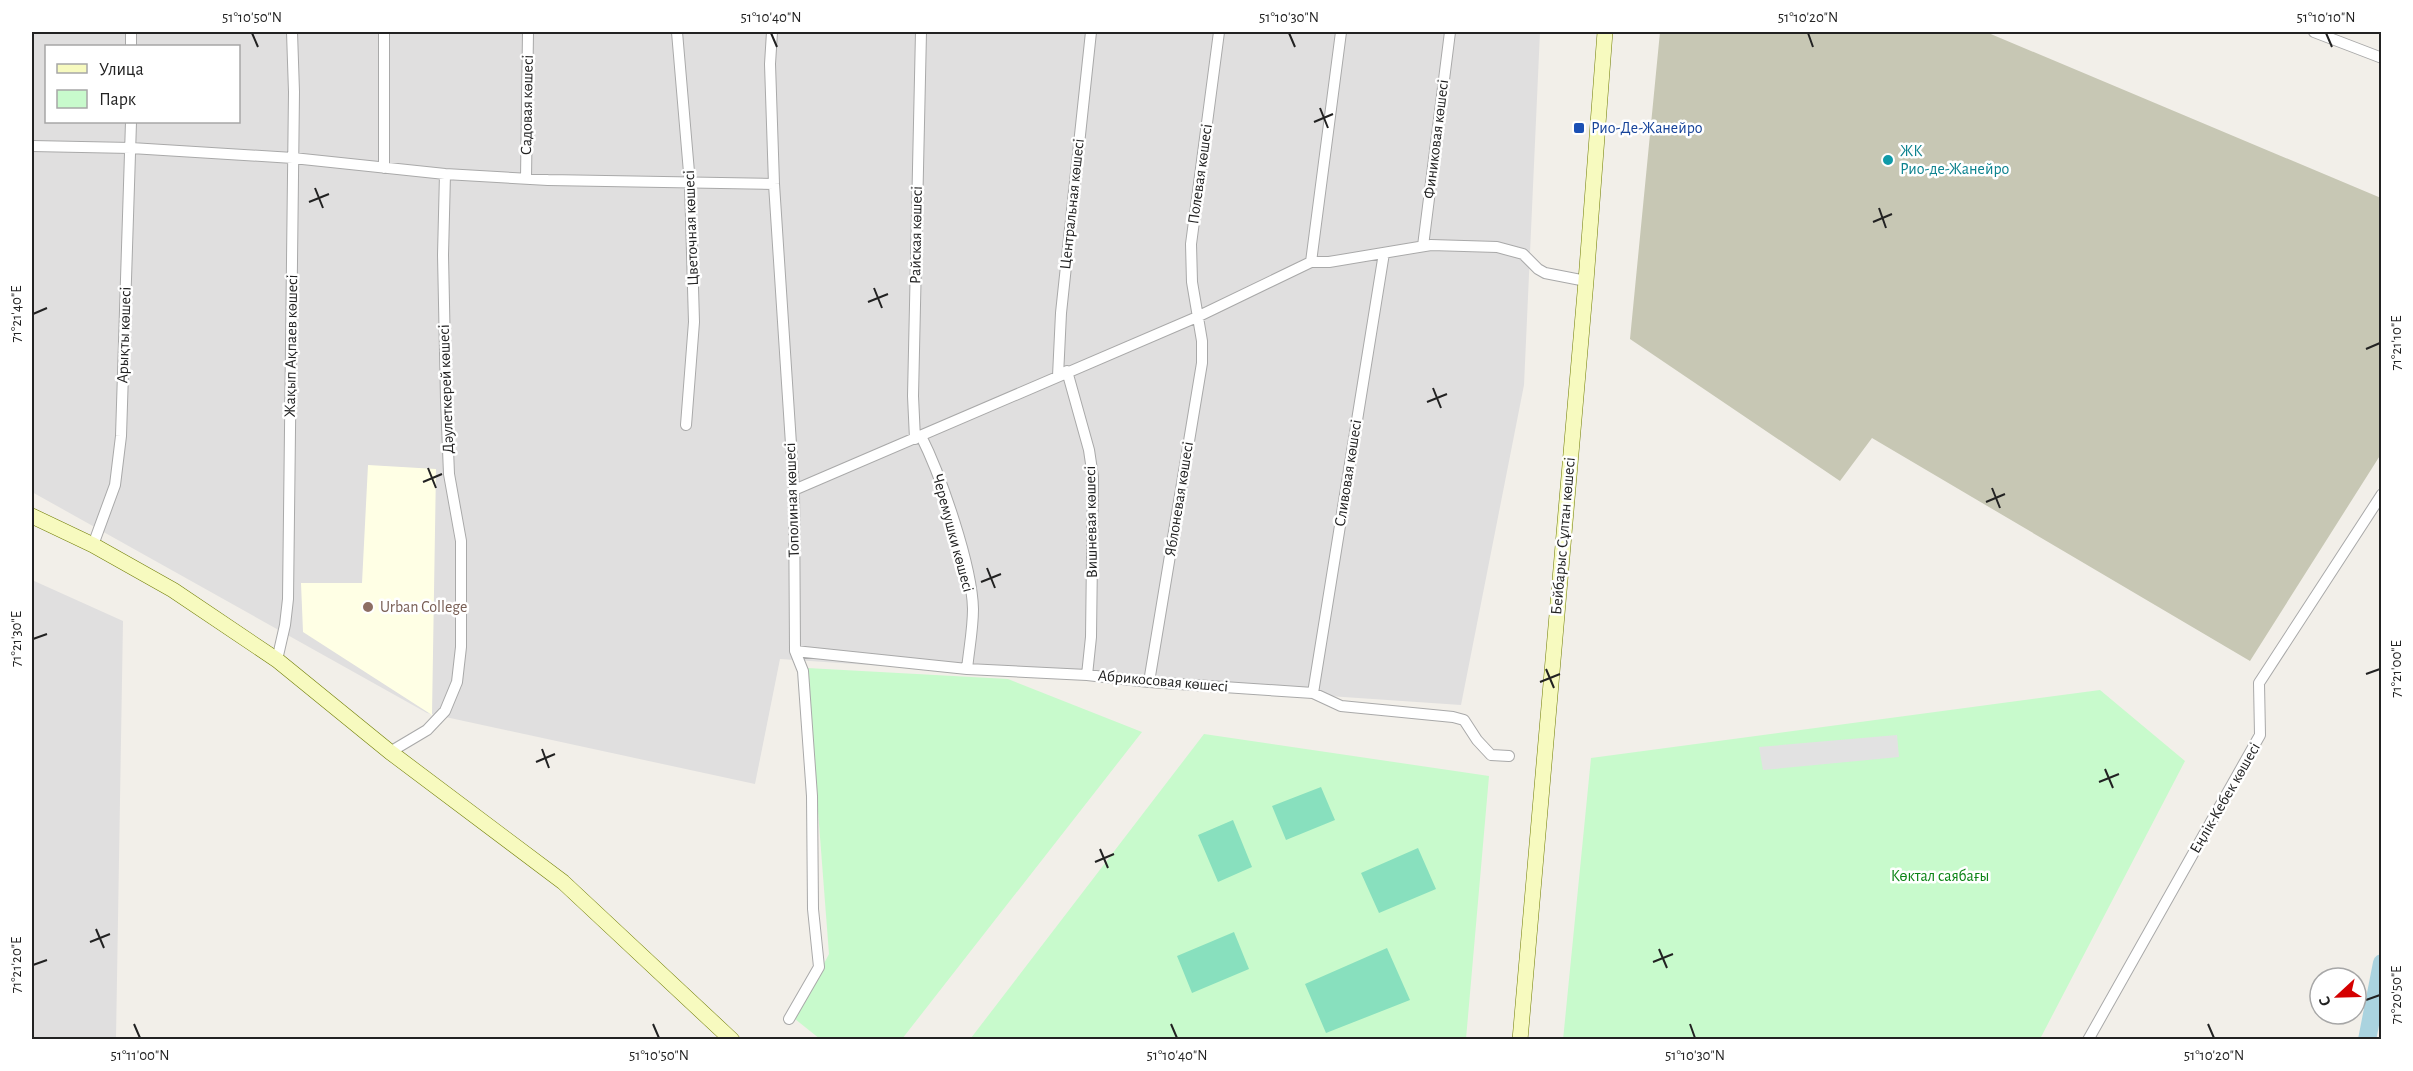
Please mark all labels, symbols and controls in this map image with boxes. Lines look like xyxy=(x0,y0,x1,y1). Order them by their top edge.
text: 51°10'50"N xyxy=(222,10,282,25)
text: 51°10'40"N xyxy=(741,10,801,25)
text: 51°10'30"N xyxy=(1259,10,1319,25)
text: 51°10'20"N xyxy=(1778,10,1838,25)
text: 51°10'10"N xyxy=(2297,10,2355,25)
legend xyxy=(45,45,240,123)
street label: Садовая көшесі xyxy=(518,55,536,155)
text: Улица xyxy=(99,61,144,79)
street label: Финиковая көшесі xyxy=(1421,78,1451,200)
text: Парк xyxy=(99,91,137,109)
place label: Рио-Де-Жанейро xyxy=(1591,120,1703,136)
marker: Рио-Де-Жанейро xyxy=(1572,121,1586,135)
street label: Полевая көшесі xyxy=(1185,123,1215,225)
street label: Центральная көшесі xyxy=(1057,138,1087,270)
place label: ЖК Рио-де-Жанейро xyxy=(1900,143,2010,177)
marker: ЖК Рио-де-Жанейро xyxy=(1881,153,1895,167)
street label: Цветочная көшесі xyxy=(681,170,701,286)
street label: Райская көшесі xyxy=(907,186,925,284)
street label: Жақып Ақпаев көшесі xyxy=(282,275,300,417)
text: 71°21'40"E xyxy=(9,286,24,342)
street label: Арықты көшесі xyxy=(114,286,134,384)
text: 71°21'10"E xyxy=(2389,316,2404,370)
street label: Дәулеткерей көшесі xyxy=(436,324,457,454)
street label: Сливовая көшесі xyxy=(1332,418,1364,528)
street label: Яблоневая көшесі xyxy=(1162,440,1196,558)
street label: Тополиная көшесі xyxy=(782,442,802,558)
street label: Бейбарыс Сұлтан көшесі xyxy=(1548,457,1578,615)
street label: Вишневая көшесі xyxy=(1082,466,1100,578)
street label: Черемушки көшесі xyxy=(929,472,976,594)
place label: Urban College xyxy=(380,599,467,615)
marker: Urban College xyxy=(361,600,375,614)
text: 71°21'30"E xyxy=(9,611,24,667)
text: 71°21'00"E xyxy=(2389,640,2404,698)
street label: Абрикосовая көшесі xyxy=(1097,667,1229,695)
street label: Еңлік-Кебек көшесі xyxy=(2187,740,2263,856)
park label: Көктал саябағы xyxy=(1891,868,1989,884)
text: 71°21'20"E xyxy=(9,937,24,993)
north arrow xyxy=(2308,966,2368,1026)
text: 71°20'50"E xyxy=(2389,966,2404,1024)
text: С xyxy=(2316,994,2334,1008)
text: 51°11'00"N xyxy=(111,1048,169,1063)
text: 51°10'50"N xyxy=(629,1048,689,1063)
text: 51°10'40"N xyxy=(1147,1048,1207,1063)
text: 51°10'30"N xyxy=(1665,1048,1725,1063)
text: 51°10'20"N xyxy=(2184,1048,2244,1063)

